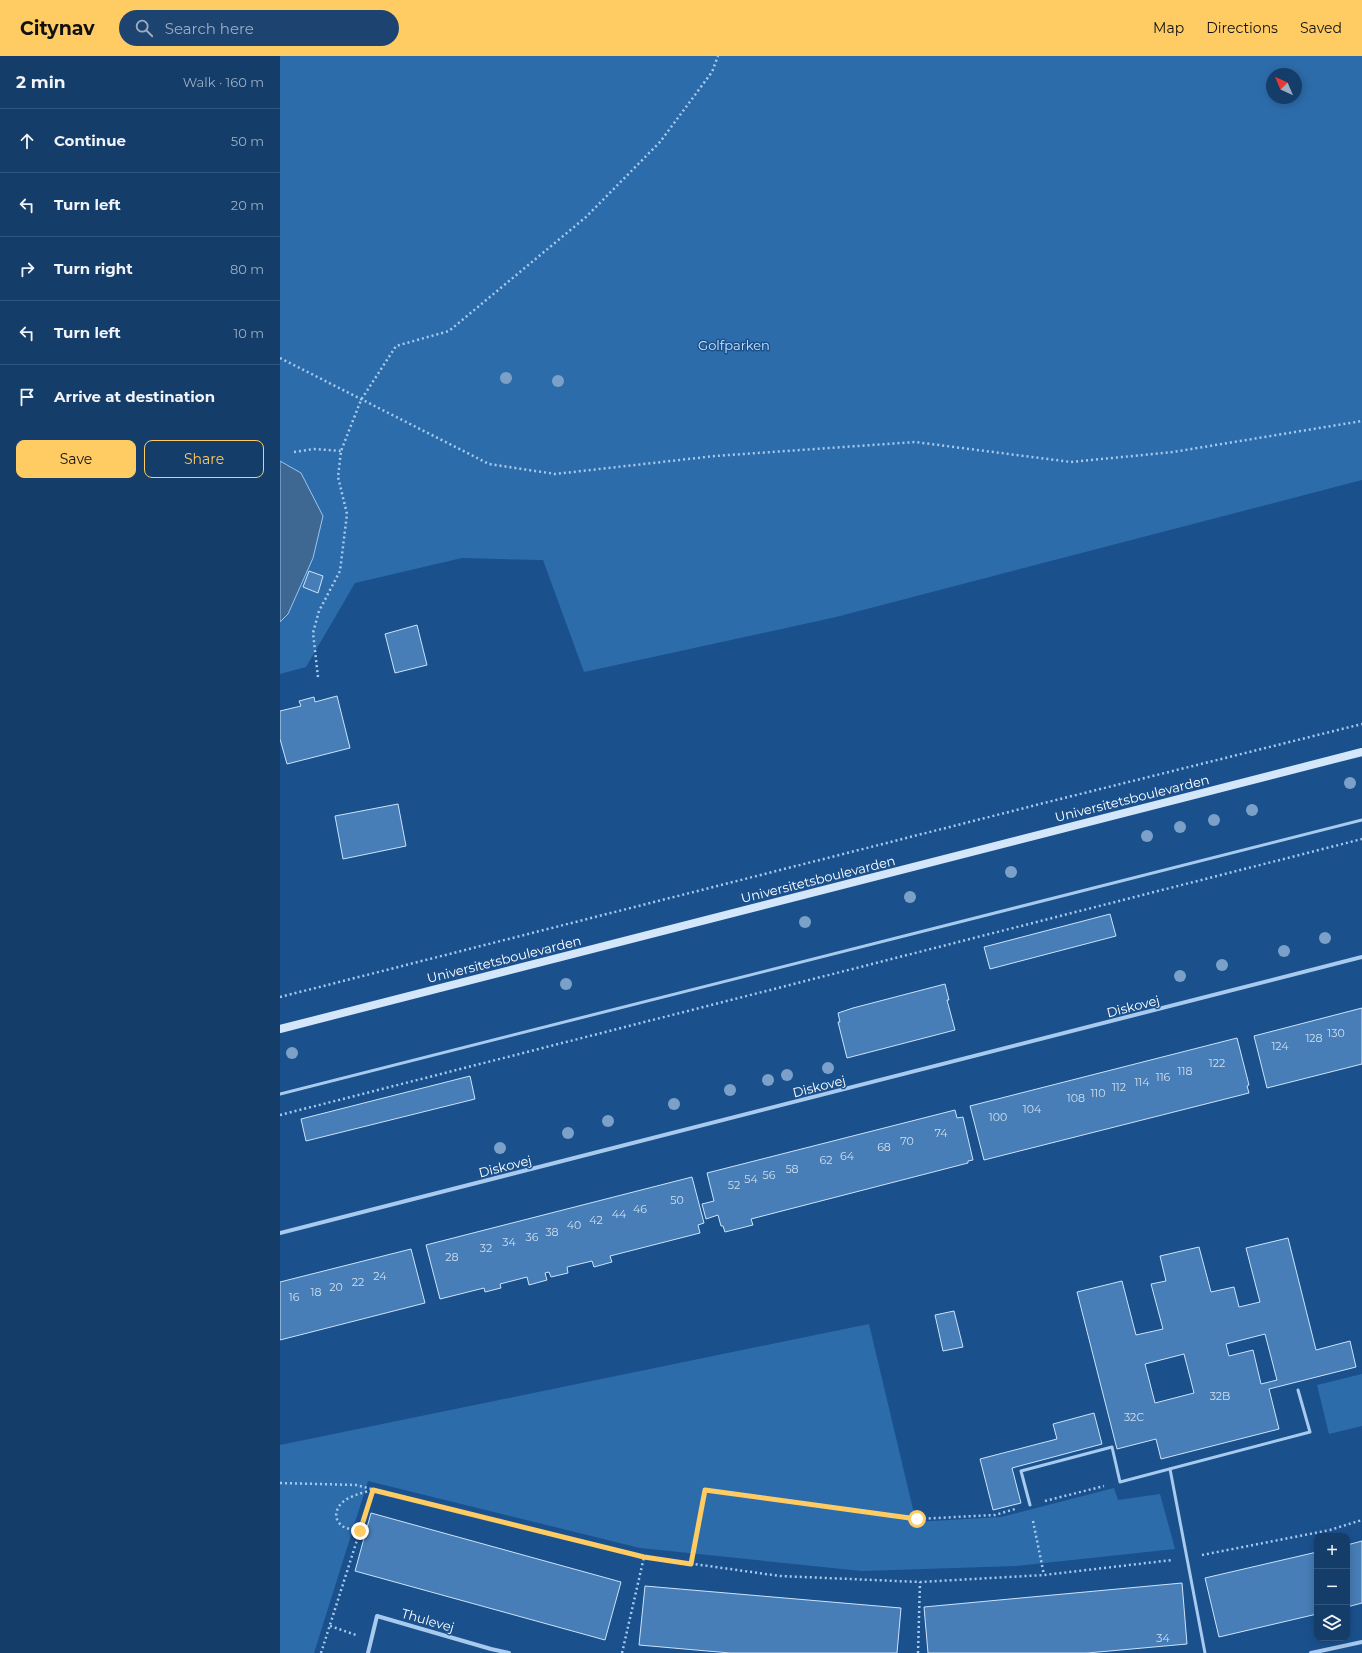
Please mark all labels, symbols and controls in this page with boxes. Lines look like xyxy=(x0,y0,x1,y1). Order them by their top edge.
search box xyxy=(119,10,399,46)
text: Citynav xyxy=(20,17,95,40)
icon: search xyxy=(133,17,155,39)
text: Search here xyxy=(165,19,254,38)
text: Map xyxy=(1153,19,1184,37)
text: Directions xyxy=(1206,19,1278,37)
text: Saved xyxy=(1300,19,1342,37)
north arrow xyxy=(1266,68,1302,104)
text: 2 min xyxy=(16,72,66,92)
text: Walk · 160 m xyxy=(183,74,264,90)
icon: ahead xyxy=(16,130,38,152)
text: Continue xyxy=(54,131,126,150)
text: 50 m xyxy=(231,133,264,149)
icon: left xyxy=(16,194,38,216)
text: Turn left xyxy=(54,195,121,214)
text: 20 m xyxy=(231,197,264,213)
icon: right xyxy=(16,258,38,280)
text: Turn right xyxy=(54,259,133,278)
text: 80 m xyxy=(230,261,264,277)
icon: left xyxy=(16,322,38,344)
text: Turn left xyxy=(54,323,121,342)
text: 10 m xyxy=(234,325,264,341)
park label: Golfparken xyxy=(698,337,770,353)
icon: arrive xyxy=(16,386,38,408)
text: Arrive at destination xyxy=(54,387,215,406)
button: Save xyxy=(16,440,136,478)
button: Share xyxy=(144,440,264,478)
street label: Universitetsboulevarden xyxy=(1053,771,1211,825)
street label: Universitetsboulevarden xyxy=(739,852,897,906)
street label: Universitetsboulevarden xyxy=(425,932,583,986)
street label: Diskovej xyxy=(1105,992,1161,1020)
house number: 130 xyxy=(1327,1026,1345,1040)
house number: 128 xyxy=(1305,1031,1323,1045)
house number: 124 xyxy=(1271,1039,1289,1053)
house number: 122 xyxy=(1209,1056,1225,1070)
house number: 118 xyxy=(1178,1064,1192,1078)
house number: 116 xyxy=(1156,1070,1171,1084)
street label: Diskovej xyxy=(791,1072,847,1100)
house number: 114 xyxy=(1134,1075,1150,1089)
house number: 112 xyxy=(1112,1080,1126,1094)
house number: 110 xyxy=(1090,1086,1106,1100)
house number: 108 xyxy=(1067,1091,1085,1105)
house number: 104 xyxy=(1023,1102,1042,1116)
house number: 100 xyxy=(989,1110,1007,1124)
house number: 74 xyxy=(934,1126,948,1140)
house number: 70 xyxy=(900,1134,914,1148)
house number: 68 xyxy=(877,1140,891,1154)
house number: 64 xyxy=(840,1149,855,1163)
street label: Diskovej xyxy=(477,1152,533,1180)
house number: 62 xyxy=(820,1153,832,1167)
house number: 58 xyxy=(785,1162,799,1176)
house number: 56 xyxy=(763,1168,776,1182)
house number: 54 xyxy=(744,1172,758,1186)
house number: 52 xyxy=(728,1178,740,1192)
house number: 50 xyxy=(670,1193,684,1207)
house number: 46 xyxy=(633,1202,647,1216)
house number: 44 xyxy=(612,1207,627,1221)
house number: 42 xyxy=(589,1213,603,1227)
house number: 40 xyxy=(567,1218,581,1232)
house number: 38 xyxy=(545,1225,559,1239)
house number: 36 xyxy=(526,1230,539,1244)
house number: 34 xyxy=(502,1235,516,1249)
house number: 32 xyxy=(480,1241,492,1255)
house number: 28 xyxy=(445,1250,459,1264)
house number: 24 xyxy=(373,1269,387,1283)
house number: 22 xyxy=(352,1275,364,1289)
house number: 20 xyxy=(329,1280,343,1294)
house number: 18 xyxy=(311,1285,322,1299)
house number: 16 xyxy=(289,1290,300,1304)
house number: 32B xyxy=(1210,1389,1230,1403)
house number: 32C xyxy=(1124,1410,1144,1424)
route start xyxy=(908,1510,926,1528)
route end xyxy=(351,1522,369,1540)
map controls xyxy=(1314,1533,1350,1641)
button: + xyxy=(1314,1533,1350,1569)
button: − xyxy=(1314,1569,1350,1605)
street label: Thulevej xyxy=(400,1605,456,1635)
button: layers xyxy=(1314,1605,1350,1641)
house number: 34 xyxy=(1156,1631,1170,1645)

